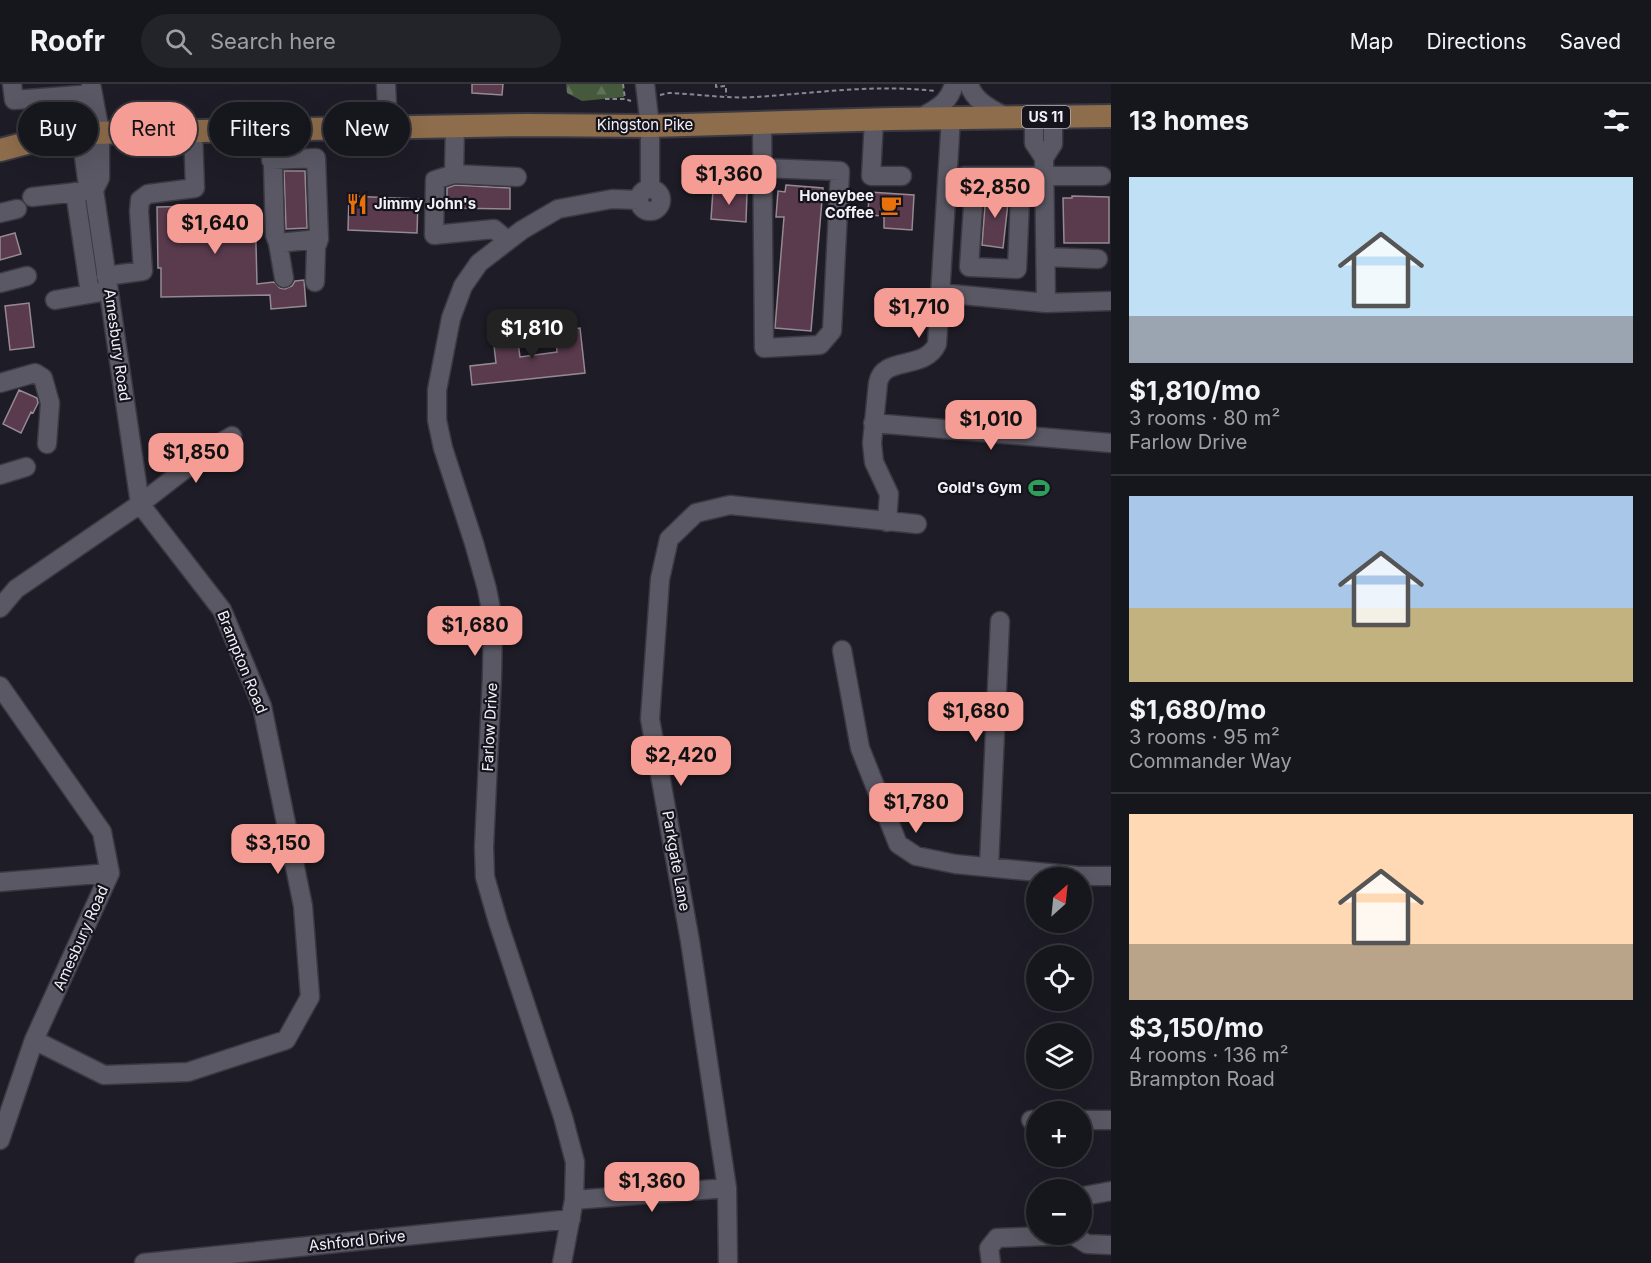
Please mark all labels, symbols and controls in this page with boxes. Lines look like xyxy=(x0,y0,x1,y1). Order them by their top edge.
search box xyxy=(141,14,561,68)
text: Roofr xyxy=(30,24,105,58)
icon: search xyxy=(162,25,195,58)
text: Search here xyxy=(210,28,336,54)
text: Map xyxy=(1350,29,1393,54)
text: Directions xyxy=(1426,29,1527,54)
text: Saved xyxy=(1560,29,1621,54)
chip: Buy xyxy=(18,102,98,156)
chip: Rent xyxy=(110,102,197,156)
chip: Filters xyxy=(209,102,311,156)
chip: New xyxy=(323,102,410,156)
icon: filters xyxy=(1600,104,1633,137)
text: 13 homes xyxy=(1129,105,1249,136)
road number: US 11 xyxy=(1022,106,1070,128)
street label: Kingston Pike xyxy=(597,115,693,134)
pin: $1,360 xyxy=(680,155,778,206)
text: $1,360 xyxy=(695,162,763,186)
pin: $2,850 xyxy=(946,168,1044,219)
text: $2,850 xyxy=(959,175,1031,199)
place label: Honeybee Coffee xyxy=(799,186,874,222)
restaurant icon: Jimmy John's xyxy=(345,192,369,216)
cafe icon: Honeybee Coffee xyxy=(879,193,903,217)
place label: Jimmy John's xyxy=(374,194,476,213)
pin: $1,640 xyxy=(166,204,264,255)
text: $1,640 xyxy=(181,211,249,235)
icon: home xyxy=(1327,216,1435,324)
street label: Amesbury Road xyxy=(100,288,135,402)
pin: $1,710 xyxy=(870,288,968,339)
text: $1,710 xyxy=(888,295,950,319)
pin: $1,810 xyxy=(483,309,581,360)
text: $1,810 xyxy=(501,316,563,340)
text: $1,810/mo xyxy=(1129,375,1261,406)
pin: $1,010 xyxy=(942,400,1040,451)
text: 3 rooms · 80 m² xyxy=(1129,406,1280,430)
text: $1,010 xyxy=(959,407,1023,431)
text: Farlow Drive xyxy=(1129,430,1248,454)
pin: $1,850 xyxy=(147,433,245,484)
text: $1,850 xyxy=(162,440,230,464)
sports icon: Gold's Gym xyxy=(1027,476,1051,500)
place label: Gold's Gym xyxy=(937,478,1022,497)
icon: home xyxy=(1327,535,1435,643)
pin: $1,680 xyxy=(426,606,524,657)
street label: Brampton Road xyxy=(213,608,272,716)
text: $1,680 xyxy=(441,613,509,637)
street label: Farlow Drive xyxy=(478,682,501,772)
pin: $1,680 xyxy=(927,692,1025,743)
text: $1,680/mo xyxy=(1129,694,1266,725)
text: $1,680 xyxy=(942,699,1010,723)
text: 3 rooms · 95 m² xyxy=(1129,725,1280,749)
pin: $2,420 xyxy=(632,736,730,787)
text: $2,420 xyxy=(645,743,717,767)
text: Commander Way xyxy=(1129,749,1292,773)
pin: $1,780 xyxy=(867,783,965,834)
text: $1,780 xyxy=(883,790,949,814)
street label: Parkgate Lane xyxy=(658,809,695,913)
pin: $3,150 xyxy=(229,824,327,875)
text: $3,150 xyxy=(245,831,311,855)
icon: home xyxy=(1327,853,1435,961)
north arrow xyxy=(1026,867,1092,933)
map controls xyxy=(1026,867,1092,1245)
street label: Amesbury Road xyxy=(49,882,112,993)
button: locate xyxy=(1026,945,1092,1011)
text: $3,150/mo xyxy=(1129,1012,1264,1043)
button: layers xyxy=(1026,1023,1092,1089)
text: 4 rooms · 136 m² xyxy=(1129,1043,1289,1067)
text: Brampton Road xyxy=(1129,1067,1275,1091)
button: + xyxy=(1026,1101,1092,1167)
pin: $1,360 xyxy=(603,1162,701,1213)
text: $1,360 xyxy=(618,1169,686,1193)
button: − xyxy=(1026,1179,1092,1245)
street label: Ashford Drive xyxy=(308,1226,406,1255)

